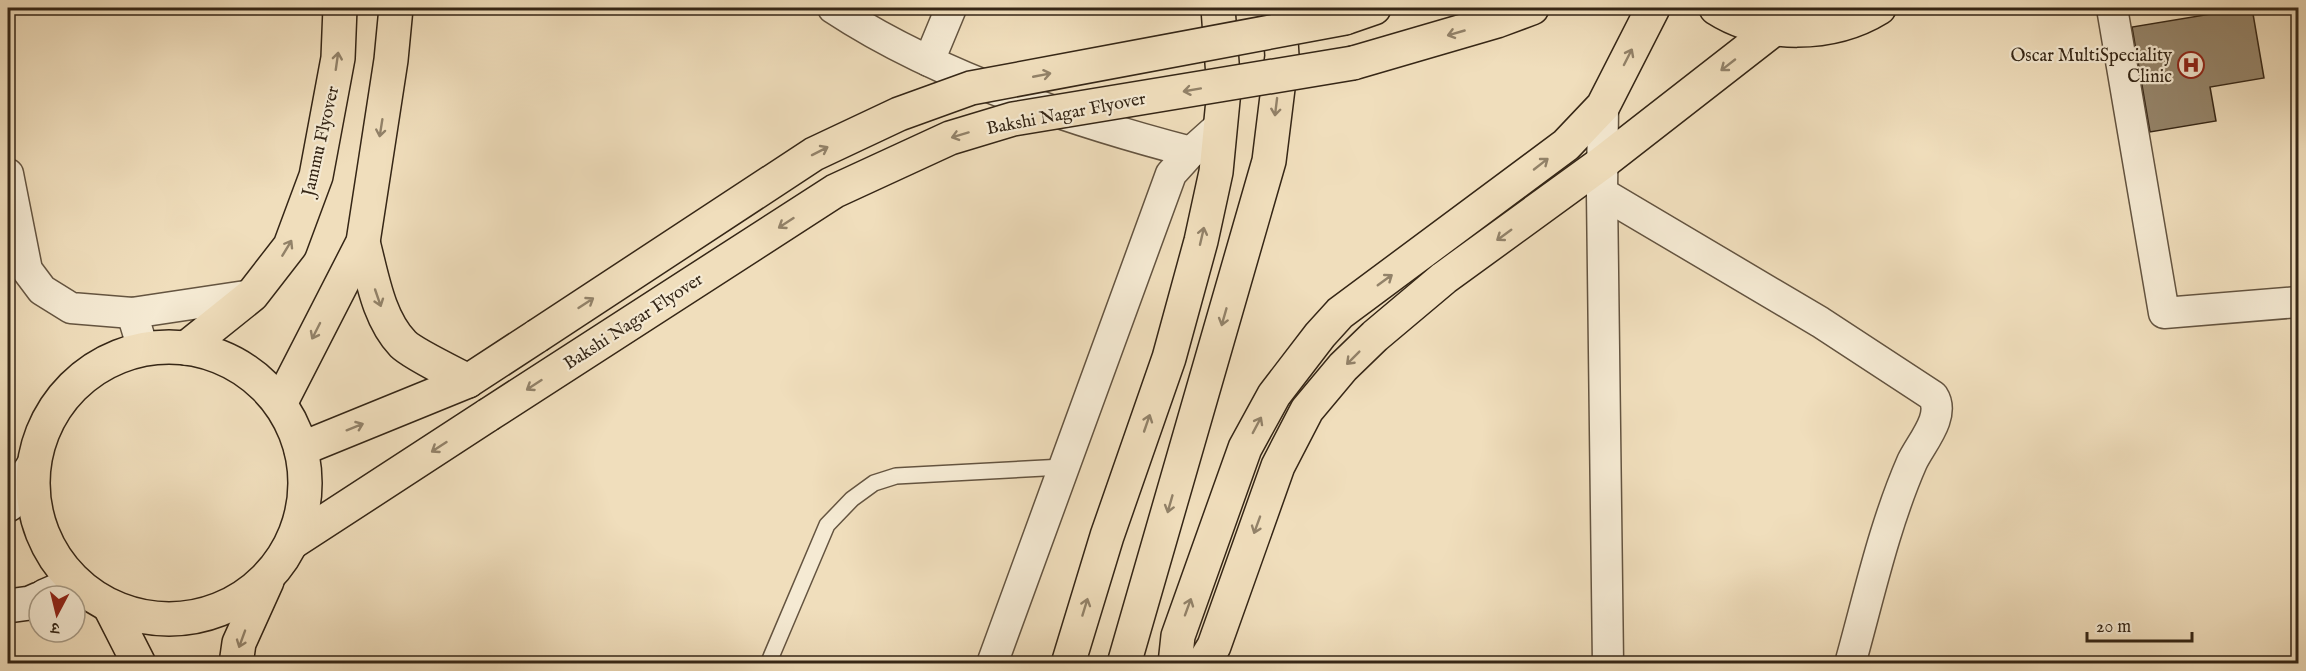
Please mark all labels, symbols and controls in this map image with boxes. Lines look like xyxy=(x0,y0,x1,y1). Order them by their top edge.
one-way arrow xyxy=(1447,28,1466,39)
place label: Oscar MultiSpeciality Clinic xyxy=(2010,45,2172,89)
one-way arrow xyxy=(1623,48,1635,66)
hospital icon: Oscar MultiSpeciality Clinic xyxy=(2176,50,2206,80)
one-way arrow xyxy=(331,51,342,71)
one-way arrow xyxy=(1720,58,1736,71)
one-way arrow xyxy=(1032,69,1052,80)
street label: Jammu Flyover xyxy=(297,84,345,201)
one-way arrow xyxy=(1182,84,1202,95)
street label: Bakshi Nagar Flyover xyxy=(985,88,1148,141)
one-way arrow xyxy=(1270,97,1281,117)
one-way arrow xyxy=(375,118,386,137)
one-way arrow xyxy=(950,130,969,141)
one-way arrow xyxy=(810,145,828,157)
one-way arrow xyxy=(1533,158,1549,171)
one-way arrow xyxy=(778,217,795,229)
one-way arrow xyxy=(1197,227,1208,246)
one-way arrow xyxy=(1496,228,1512,241)
one-way arrow xyxy=(282,240,294,257)
street label: Bakshi Nagar Flyover xyxy=(560,268,708,376)
one-way arrow xyxy=(1376,274,1392,286)
one-way arrow xyxy=(374,288,385,307)
one-way arrow xyxy=(577,297,594,310)
one-way arrow xyxy=(1218,307,1229,326)
one-way arrow xyxy=(310,322,322,339)
one-way arrow xyxy=(1345,350,1360,365)
one-way arrow xyxy=(526,380,543,392)
one-way arrow xyxy=(1142,414,1153,432)
one-way arrow xyxy=(1251,417,1263,434)
one-way arrow xyxy=(346,421,364,432)
one-way arrow xyxy=(431,441,448,453)
one-way arrow xyxy=(1164,494,1175,513)
one-way arrow xyxy=(1250,515,1261,534)
north arrow xyxy=(27,584,87,644)
one-way arrow xyxy=(1080,598,1091,617)
one-way arrow xyxy=(1183,598,1194,617)
scale bar xyxy=(2087,605,2192,643)
text: उ xyxy=(48,616,62,637)
text: 20 m xyxy=(2096,616,2131,639)
one-way arrow xyxy=(235,629,246,648)

